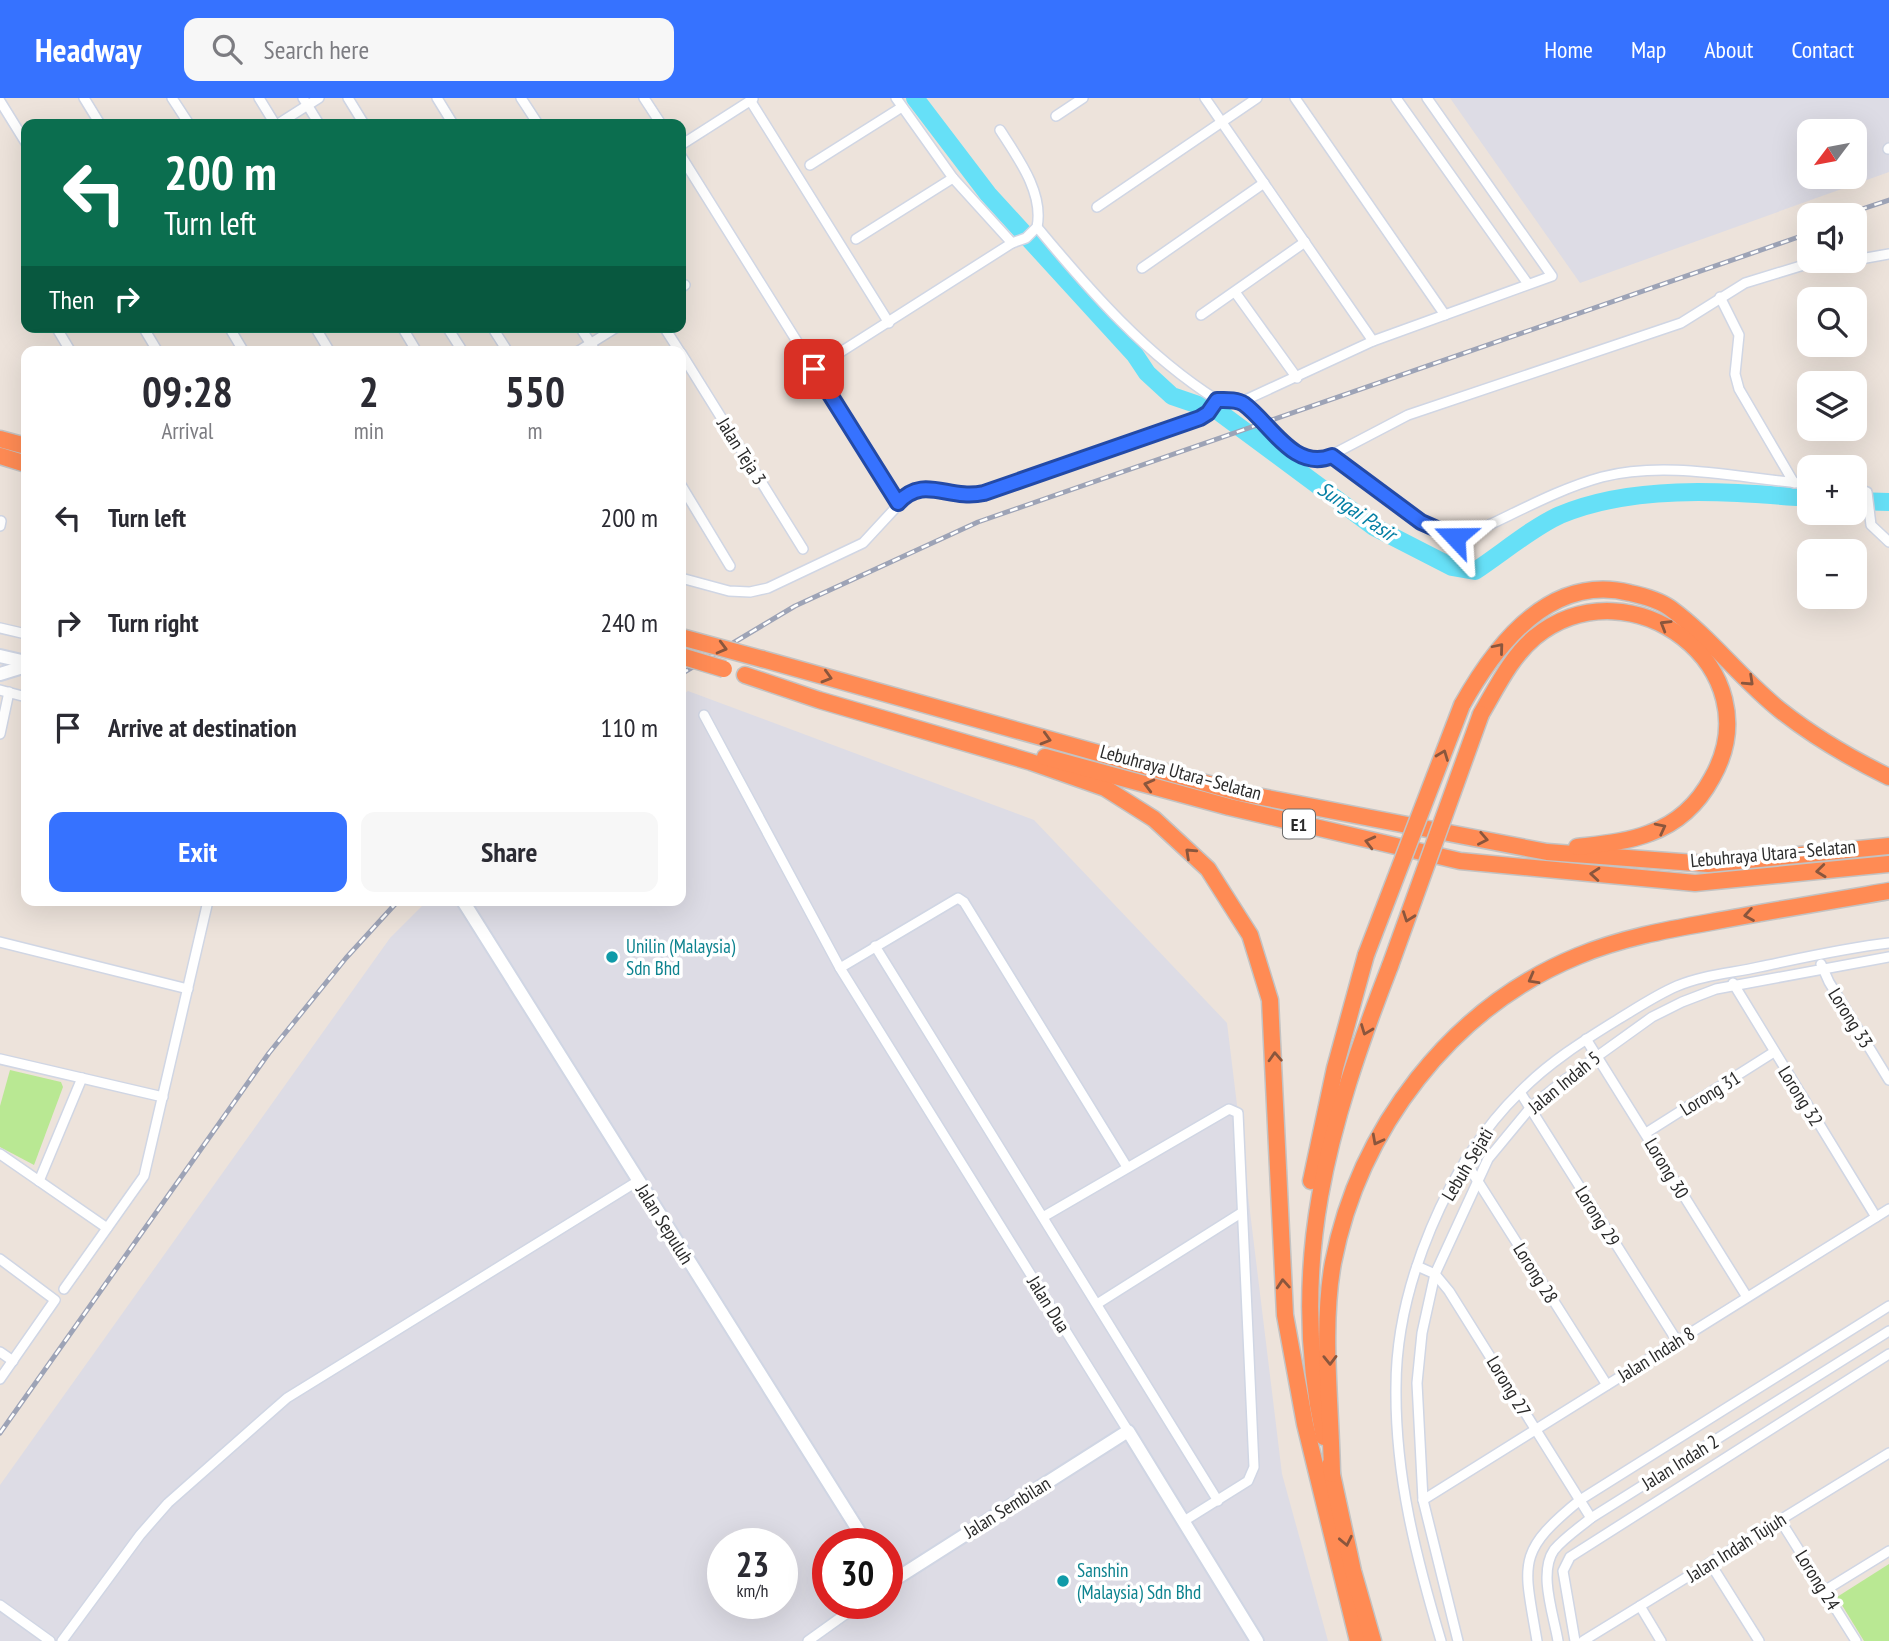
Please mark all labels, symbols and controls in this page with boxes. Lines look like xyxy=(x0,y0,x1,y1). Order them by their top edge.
search box xyxy=(184,18,674,81)
text: Headway xyxy=(35,28,142,71)
icon: search xyxy=(208,30,246,68)
text: Search here xyxy=(264,33,369,66)
text: Home xyxy=(1544,34,1593,65)
text: Map xyxy=(1631,34,1666,65)
text: About xyxy=(1704,34,1753,65)
text: Contact xyxy=(1791,34,1854,65)
north arrow xyxy=(1797,119,1867,189)
map controls xyxy=(1797,119,1867,609)
text: 200 m xyxy=(164,140,277,204)
icon: left xyxy=(49,147,140,238)
text: Turn left xyxy=(164,202,256,244)
button: sound xyxy=(1797,203,1867,273)
icon: right xyxy=(108,280,146,318)
text: Then xyxy=(49,283,94,316)
button: search xyxy=(1797,287,1867,357)
pin xyxy=(784,339,844,399)
icon: arrive xyxy=(795,350,833,388)
text: 09:28 xyxy=(142,364,233,419)
text: 2 xyxy=(359,364,379,419)
text: 550 xyxy=(505,364,565,419)
button: layers xyxy=(1797,371,1867,441)
street label: Jalan Teja 3 xyxy=(711,412,772,489)
text: Arrival xyxy=(161,416,213,445)
text: min xyxy=(354,416,384,445)
text: m xyxy=(527,416,542,445)
button: + xyxy=(1797,455,1867,525)
water label: Sungai Pasir xyxy=(1313,475,1404,549)
icon: left xyxy=(49,499,87,537)
position arrow xyxy=(1418,500,1492,574)
text: Turn left xyxy=(108,501,186,534)
text: 200 m xyxy=(600,501,658,534)
button: − xyxy=(1797,539,1867,609)
icon: right xyxy=(49,604,87,642)
text: Turn right xyxy=(108,606,199,639)
text: 240 m xyxy=(600,606,658,639)
one-way arrow xyxy=(1660,621,1673,634)
one-way arrow xyxy=(715,640,727,654)
one-way arrow xyxy=(1491,644,1503,657)
one-way arrow xyxy=(821,669,833,683)
one-way arrow xyxy=(1741,672,1754,685)
icon: arrive xyxy=(49,709,87,747)
text: Arrive at destination xyxy=(108,711,297,744)
text: 110 m xyxy=(600,711,658,744)
one-way arrow xyxy=(1040,730,1052,745)
street label: Lebuhraya Utara–Selatan xyxy=(1098,739,1264,805)
one-way arrow xyxy=(1435,749,1449,761)
one-way arrow xyxy=(1144,779,1156,794)
road number: E1 xyxy=(1283,810,1315,838)
button: Exit xyxy=(49,812,347,892)
button: Share xyxy=(361,812,658,892)
one-way arrow xyxy=(1654,822,1667,836)
one-way arrow xyxy=(1477,831,1489,846)
street label: Lebuhraya Utara–Selatan xyxy=(1689,834,1857,872)
one-way arrow xyxy=(1364,836,1376,850)
one-way arrow xyxy=(1185,849,1198,861)
one-way arrow xyxy=(1815,863,1826,878)
one-way arrow xyxy=(1589,867,1600,882)
one-way arrow xyxy=(1743,907,1755,922)
one-way arrow xyxy=(1402,910,1416,923)
place label: Unilin (Malaysia) Sdn Bhd xyxy=(626,934,736,980)
marker: Unilin (Malaysia) Sdn Bhd xyxy=(604,949,620,965)
one-way arrow xyxy=(1527,971,1540,984)
street label: Lorong 33 xyxy=(1823,984,1879,1052)
one-way arrow xyxy=(1360,1023,1374,1035)
street label: Jalan Indah 5 xyxy=(1522,1046,1605,1119)
one-way arrow xyxy=(1267,1051,1282,1062)
street label: Lorong 32 xyxy=(1773,1062,1829,1130)
street label: Lorong 31 xyxy=(1676,1065,1744,1121)
street label: Lebuh Sejati xyxy=(1436,1123,1498,1205)
one-way arrow xyxy=(1372,1133,1385,1146)
street label: Lorong 30 xyxy=(1640,1133,1694,1203)
street label: Jalan Sepuluh xyxy=(630,1179,699,1269)
street label: Lorong 29 xyxy=(1570,1182,1626,1250)
street label: Lorong 28 xyxy=(1508,1239,1564,1307)
street label: Jalan Dua xyxy=(1022,1270,1076,1337)
one-way arrow xyxy=(1276,1279,1291,1290)
street label: Jalan Indah 8 xyxy=(1612,1321,1699,1388)
street label: Lorong 27 xyxy=(1482,1351,1536,1421)
one-way arrow xyxy=(1322,1354,1337,1365)
street label: Jalan Indah 2 xyxy=(1636,1429,1723,1496)
street label: Jalan Sembilan xyxy=(958,1471,1055,1544)
street label: Jalan Indah Tujuh xyxy=(1681,1507,1790,1588)
speed limit sign: 30 xyxy=(812,1528,903,1619)
one-way arrow xyxy=(1338,1535,1353,1547)
text: 23 xyxy=(736,1541,769,1587)
street label: Lorong 24 xyxy=(1790,1546,1846,1615)
place label: Sanshin (Malaysia) Sdn Bhd xyxy=(1077,1558,1201,1604)
marker: Sanshin (Malaysia) Sdn Bhd xyxy=(1055,1573,1071,1589)
text: km/h xyxy=(737,1579,768,1602)

